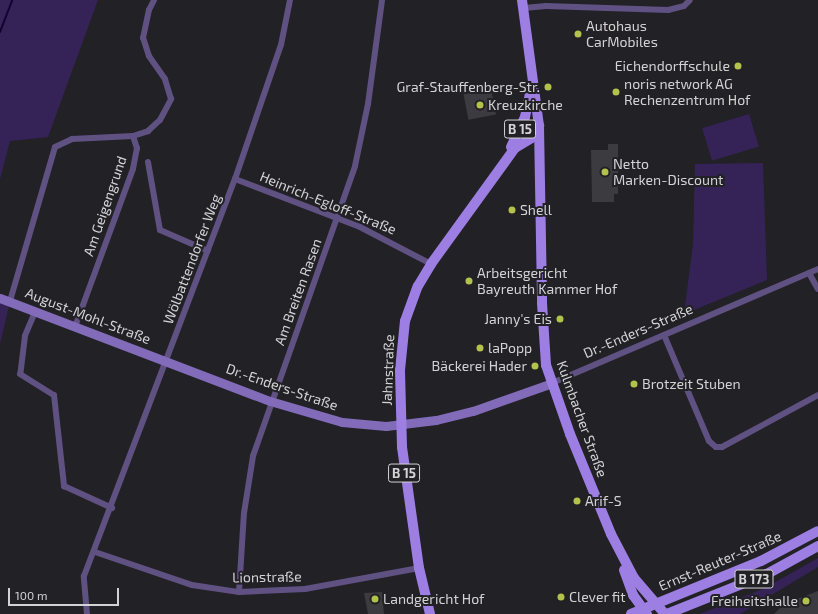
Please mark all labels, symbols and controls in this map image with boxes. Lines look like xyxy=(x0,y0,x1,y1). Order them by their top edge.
place label: Autohaus CarMobiles xyxy=(586,18,658,50)
marker: Autohaus CarMobiles xyxy=(573,29,583,39)
place label: Eichendorffschule xyxy=(615,58,730,74)
marker: Eichendorffschule xyxy=(733,61,743,71)
place label: noris network AG Rechenzentrum Hof xyxy=(624,76,750,108)
place label: Graf-Stauffenberg-Str. xyxy=(396,79,540,95)
marker: Graf-Stauffenberg-Str. xyxy=(543,82,553,92)
marker: noris network AG Rechenzentrum Hof xyxy=(611,87,621,97)
place label: Kreuzkirche xyxy=(488,97,563,113)
marker: Kreuzkirche xyxy=(475,100,485,110)
road number: B 15 xyxy=(504,118,536,140)
street label: Am Geigengrund xyxy=(80,154,130,258)
place label: Netto Marken-Discount xyxy=(613,156,723,188)
marker: Netto Marken-Discount xyxy=(600,167,610,177)
street label: Heinrich-Egloff-Straße xyxy=(257,168,399,238)
street label: Wölbattendorfer Weg xyxy=(159,191,225,327)
place label: Shell xyxy=(520,202,552,218)
marker: Shell xyxy=(507,205,517,215)
street label: Am Breiten Rasen xyxy=(271,236,325,348)
place label: Arbeitsgericht Bayreuth Kammer Hof xyxy=(477,265,618,298)
marker: Arbeitsgericht Bayreuth Kammer Hof xyxy=(464,276,474,286)
street label: August-Mohl-Straße xyxy=(23,284,153,348)
street label: Dr.-Enders-Straße xyxy=(581,300,695,362)
place label: Janny's Eis xyxy=(484,311,552,327)
marker: Janny's Eis xyxy=(555,314,565,324)
street label: Jahnstraße xyxy=(378,334,398,406)
place label: laPopp xyxy=(488,340,532,356)
marker: laPopp xyxy=(475,343,485,353)
place label: Bäckerei Hader xyxy=(432,358,527,374)
street label: Kulmbacher Straße xyxy=(553,358,611,480)
street label: Dr.-Enders-Straße xyxy=(224,360,340,414)
marker: Bäckerei Hader xyxy=(530,361,540,371)
place label: Brotzeit Stuben xyxy=(642,376,741,392)
marker: Brotzeit Stuben xyxy=(629,379,639,389)
road number: B 15 xyxy=(388,462,420,484)
place label: Arif-S xyxy=(585,493,622,509)
marker: Arif-S xyxy=(572,496,582,506)
street label: Ernst-Reuter-Straße xyxy=(656,528,784,594)
street label: Lionstraße xyxy=(232,568,302,586)
road number: B 173 xyxy=(734,568,774,590)
scale bar xyxy=(10,580,121,606)
text: 100 m xyxy=(15,588,47,602)
place label: Clever fit xyxy=(569,589,626,605)
place label: Landgericht Hof xyxy=(383,591,484,607)
marker: Clever fit xyxy=(556,592,566,602)
place label: Freiheitshalle xyxy=(711,593,798,609)
marker: Landgericht Hof xyxy=(370,594,380,604)
marker: Freiheitshalle xyxy=(801,596,811,606)

